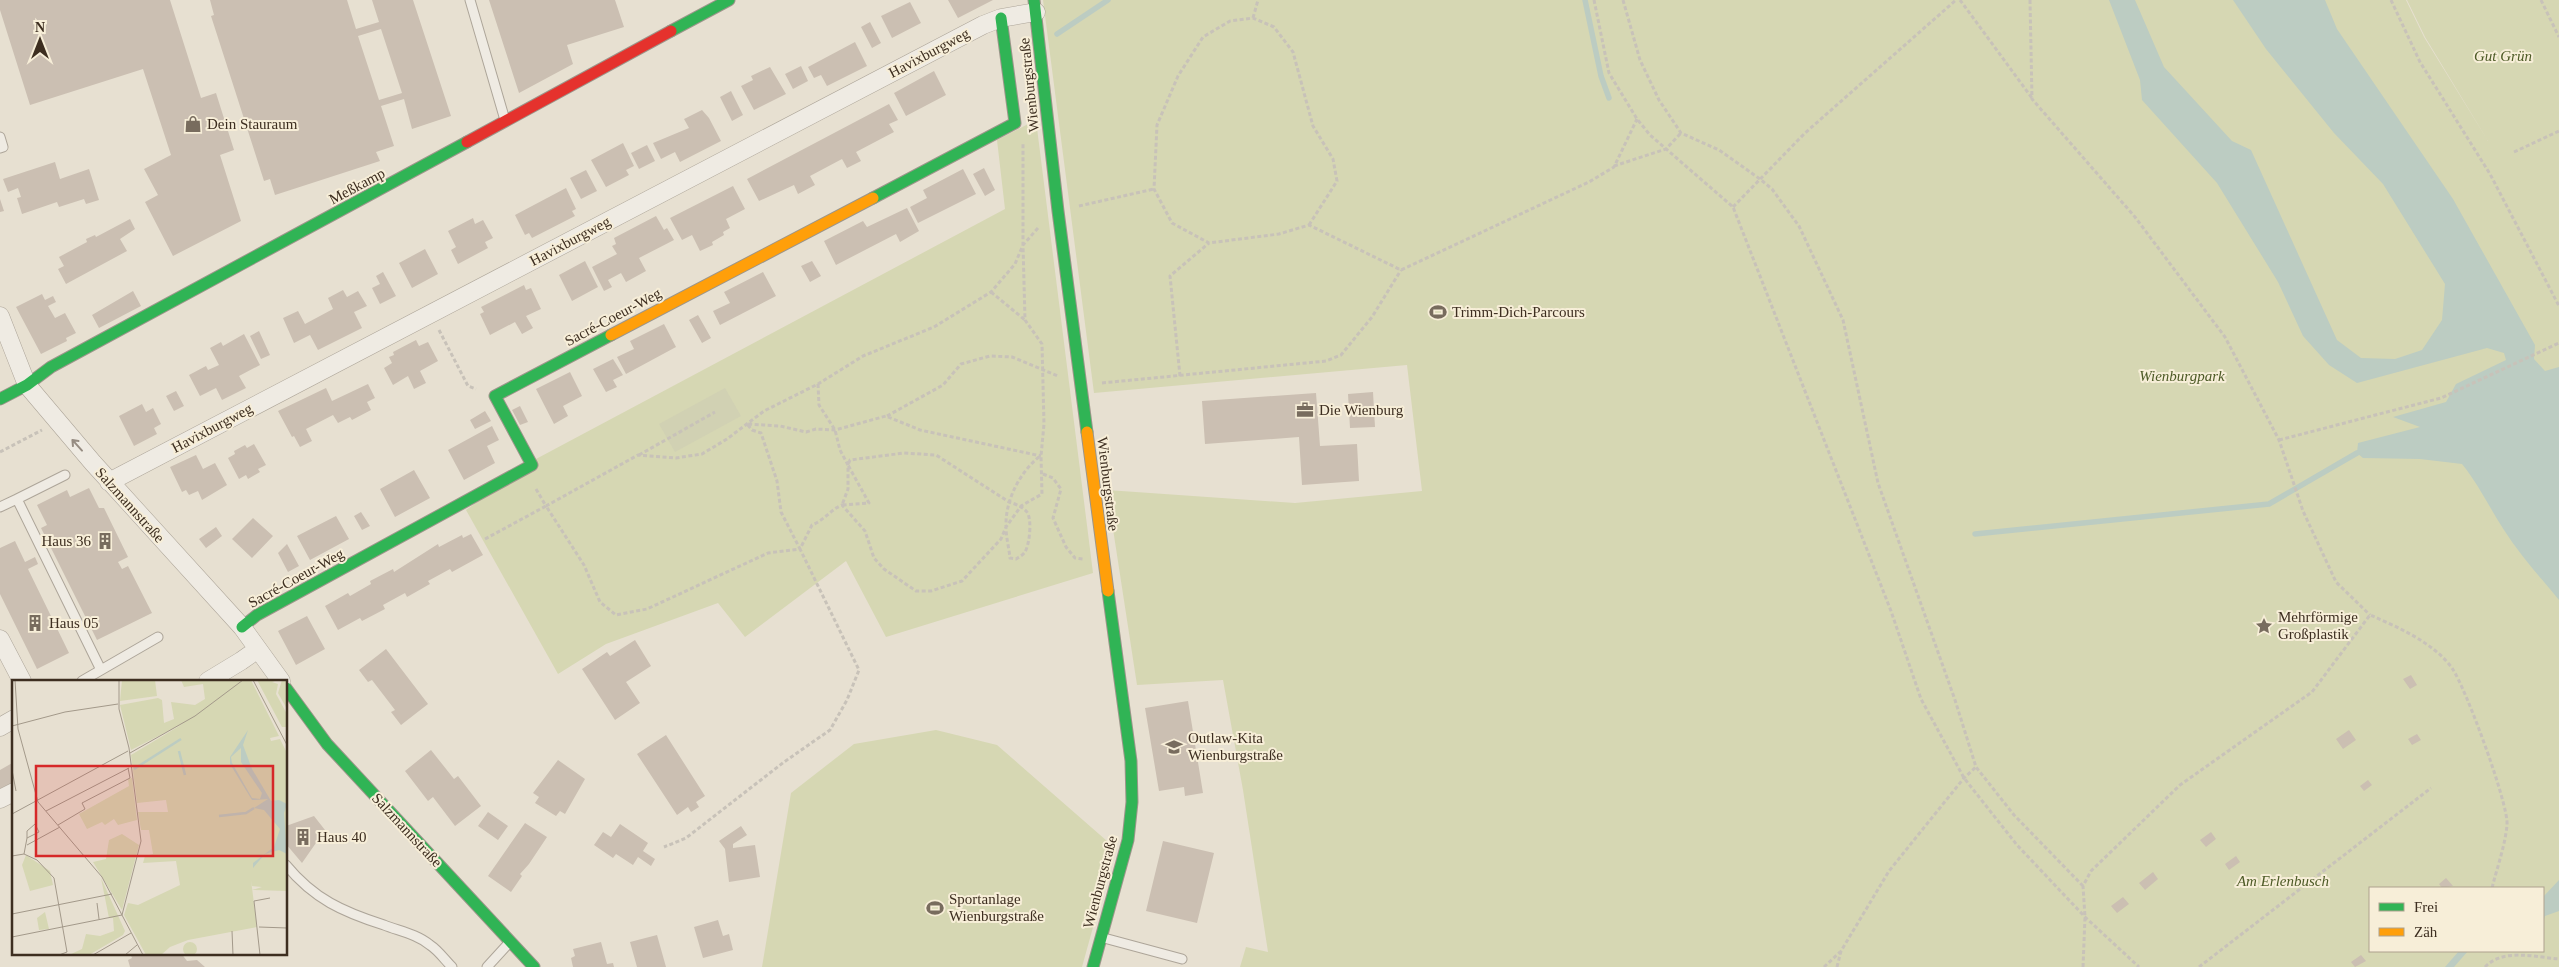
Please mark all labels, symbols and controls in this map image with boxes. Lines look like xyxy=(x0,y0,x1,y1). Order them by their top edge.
north arrow xyxy=(15,15,65,65)
text: N xyxy=(35,20,45,35)
street label: Havixburgweg xyxy=(886,25,972,81)
street label: Wienburgstraße xyxy=(1016,37,1042,133)
park label: Gut Grün xyxy=(2474,48,2532,64)
shop icon: Dein Stauraum xyxy=(183,114,203,134)
place label: Dein Stauraum xyxy=(207,116,298,132)
street label: Meßkamp xyxy=(326,165,388,207)
street label: Havixburgweg xyxy=(527,213,613,269)
street label: Sacré-Coeur-Weg xyxy=(562,285,664,349)
sports icon: Trimm-Dich-Parcours xyxy=(1428,302,1448,322)
place label: Trimm-Dich-Parcours xyxy=(1452,304,1585,320)
park label: Wienburgpark xyxy=(2139,368,2225,384)
street label: Havixburgweg xyxy=(169,400,255,456)
office icon: Die Wienburg xyxy=(1295,400,1315,420)
place label: Die Wienburg xyxy=(1319,402,1404,418)
street label: Wienburgstraße xyxy=(1094,436,1122,532)
one-way arrow xyxy=(71,439,83,452)
street label: Salzmannstraße xyxy=(92,464,168,546)
building icon: Haus 36 xyxy=(95,531,115,551)
place label: Haus 36 xyxy=(41,533,91,549)
street label: Sacré-Coeur-Weg xyxy=(245,545,347,611)
place label: Mehrförmige Großplastik xyxy=(2278,609,2358,642)
building icon: Haus 05 xyxy=(25,613,45,633)
place label: Haus 05 xyxy=(49,615,99,631)
place icon: Mehrförmige Großplastik xyxy=(2254,616,2274,636)
inset map xyxy=(12,680,288,954)
place label: Outlaw-Kita Wienburgstraße xyxy=(1188,730,1283,763)
school or university icon: Outlaw-Kita Wienburgstraße xyxy=(1164,737,1184,757)
street label: Salzmannstraße xyxy=(369,790,445,870)
building icon: Haus 40 xyxy=(293,827,313,847)
place label: Haus 40 xyxy=(317,829,367,845)
street label: Wienburgstraße xyxy=(1080,834,1120,930)
park label: Am Erlenbusch xyxy=(2236,873,2329,889)
legend xyxy=(2369,887,2544,952)
place label: Sportanlage Wienburgstraße xyxy=(949,891,1044,924)
sports icon: Sportanlage Wienburgstraße xyxy=(925,898,945,918)
text: Frei xyxy=(2414,899,2438,915)
text: Zäh xyxy=(2414,924,2438,940)

